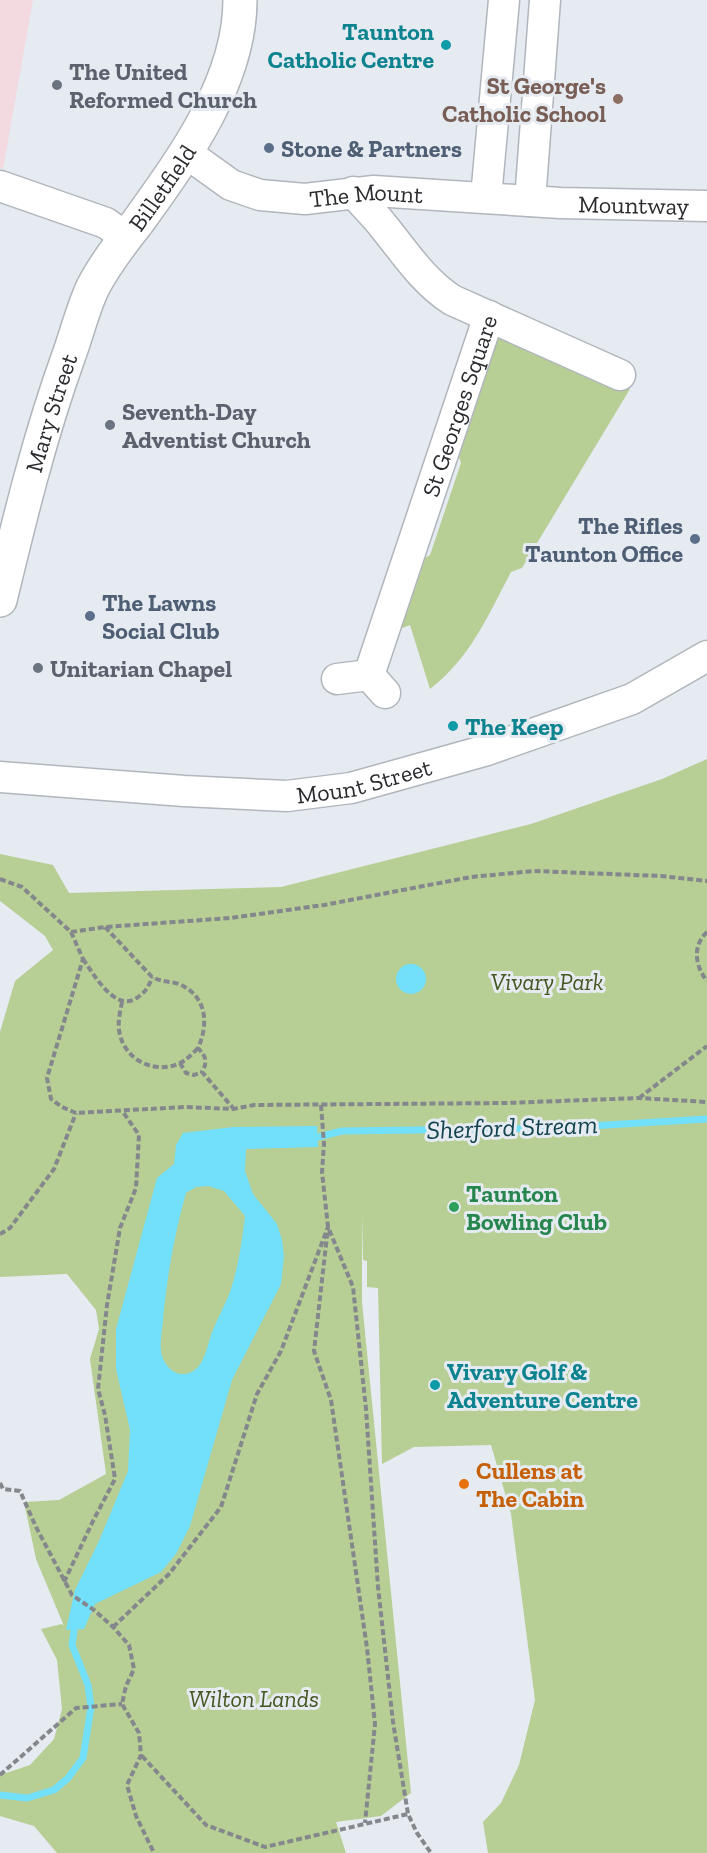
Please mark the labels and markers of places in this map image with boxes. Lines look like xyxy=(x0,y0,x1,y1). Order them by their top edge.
place label: Taunton Catholic Centre xyxy=(268,17,434,74)
marker: Taunton Catholic Centre xyxy=(439,38,453,52)
place label: The United Reformed Church xyxy=(69,57,257,114)
place label: St George's Catholic School xyxy=(442,71,606,128)
marker: The United Reformed Church xyxy=(50,78,64,92)
marker: St George's Catholic School xyxy=(611,92,625,106)
place label: Stone & Partners xyxy=(281,134,462,163)
marker: Stone & Partners xyxy=(262,141,276,155)
place label: Seventh-Day Adventist Church xyxy=(122,397,311,454)
marker: Seventh-Day Adventist Church xyxy=(103,418,117,432)
place label: The Rifles Taunton Office xyxy=(525,511,683,568)
marker: The Rifles Taunton Office xyxy=(688,532,702,546)
place label: The Lawns Social Club xyxy=(102,588,219,645)
marker: The Lawns Social Club xyxy=(83,609,97,623)
place label: Unitarian Chapel xyxy=(50,654,232,683)
marker: Unitarian Chapel xyxy=(31,661,45,675)
place label: The Keep xyxy=(465,712,564,741)
marker: The Keep xyxy=(446,719,460,733)
place label: Taunton Bowling Club xyxy=(466,1179,607,1236)
marker: Taunton Bowling Club xyxy=(447,1200,461,1214)
place label: Vivary Golf & Adventure Centre xyxy=(447,1357,638,1414)
marker: Vivary Golf & Adventure Centre xyxy=(428,1378,442,1392)
place label: Cullens at The Cabin xyxy=(476,1456,584,1513)
marker: Cullens at The Cabin xyxy=(457,1477,471,1491)

